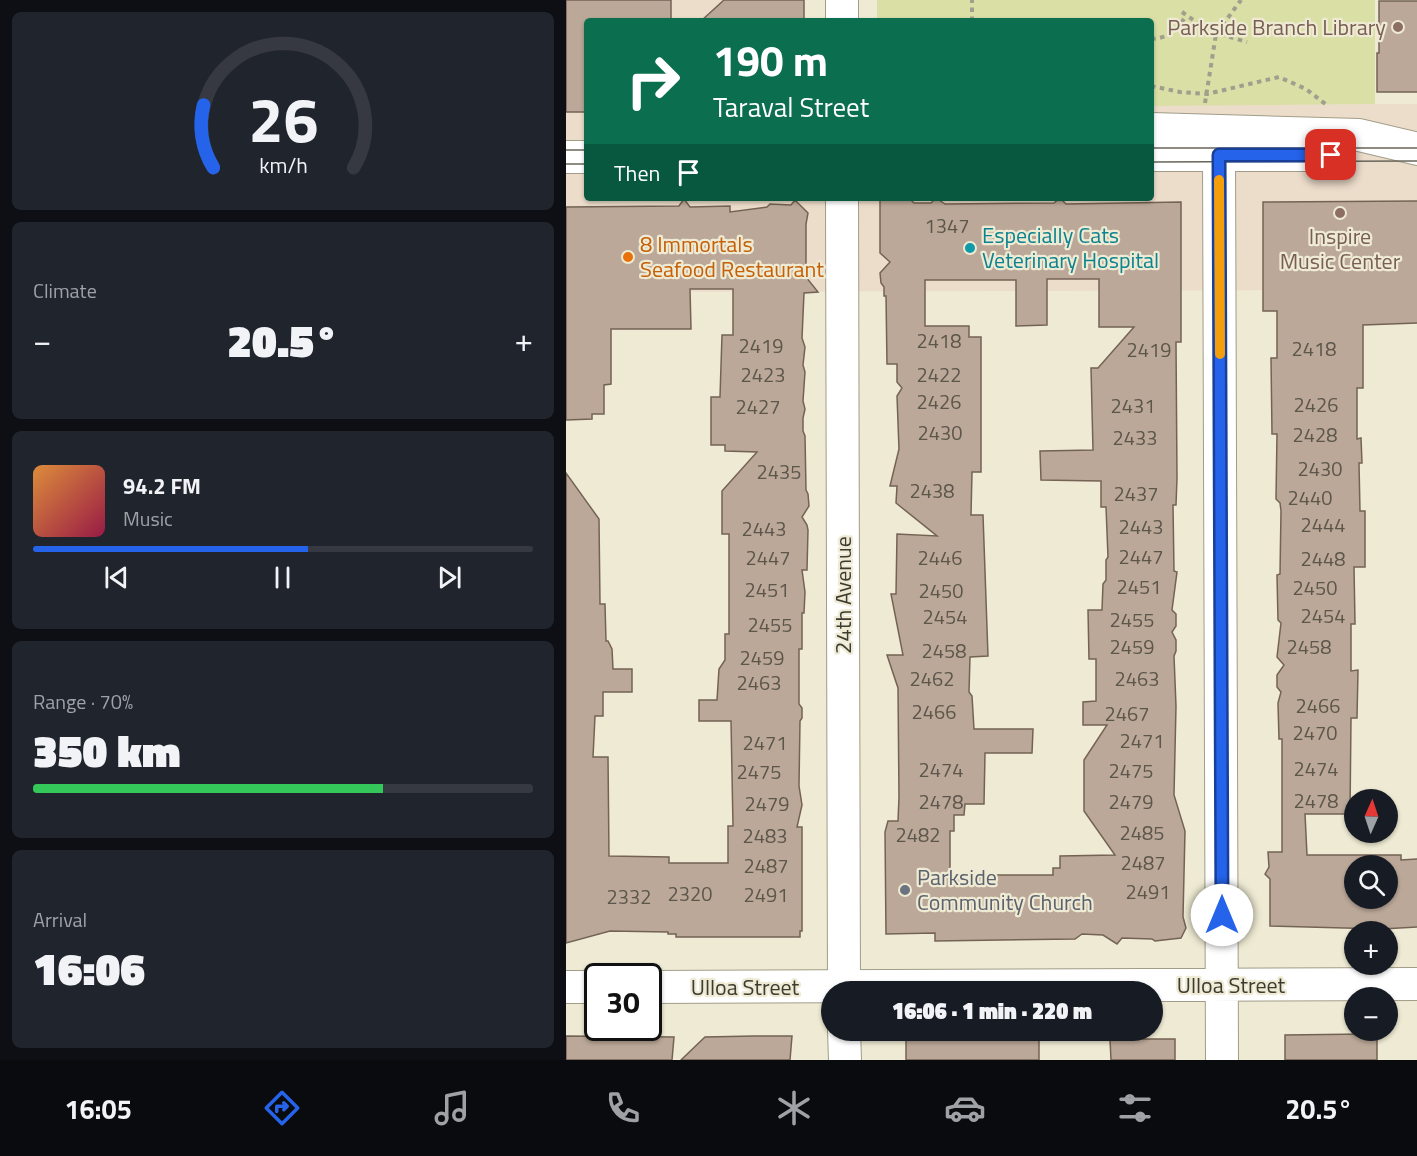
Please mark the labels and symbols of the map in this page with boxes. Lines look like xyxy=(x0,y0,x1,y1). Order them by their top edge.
place label: Parkside Branch Library xyxy=(1167,10,1386,44)
marker: Parkside Branch Library xyxy=(1391,20,1405,34)
pin xyxy=(1305,129,1356,180)
marker: Inspire Music Center xyxy=(1333,206,1347,220)
house number: 1347 xyxy=(925,210,969,241)
place label: Especially Cats Veterinary Hospital xyxy=(982,218,1159,277)
place label: Inspire Music Center xyxy=(1280,219,1401,278)
place label: 8 Immortals Seafood Restaurant xyxy=(640,227,824,286)
marker: Especially Cats Veterinary Hospital xyxy=(963,241,977,255)
marker: 8 Immortals Seafood Restaurant xyxy=(621,250,635,264)
house number: 2418 xyxy=(917,325,961,356)
house number: 2419 xyxy=(739,330,783,361)
house number: 2418 xyxy=(1292,333,1336,364)
house number: 2419 xyxy=(1127,334,1171,365)
house number: 2423 xyxy=(741,359,785,390)
house number: 2422 xyxy=(917,359,961,390)
house number: 2426 xyxy=(917,386,961,417)
house number: 2426 xyxy=(1294,389,1338,420)
house number: 2431 xyxy=(1111,390,1155,421)
house number: 2427 xyxy=(736,391,780,422)
house number: 2430 xyxy=(918,417,962,448)
house number: 2428 xyxy=(1293,419,1337,450)
house number: 2433 xyxy=(1113,422,1157,453)
house number: 2430 xyxy=(1298,453,1342,484)
house number: 2435 xyxy=(757,456,801,487)
house number: 2438 xyxy=(910,475,954,506)
house number: 2437 xyxy=(1114,478,1158,509)
house number: 2440 xyxy=(1288,482,1332,513)
house number: 2444 xyxy=(1301,509,1345,540)
house number: 2443 xyxy=(1119,511,1163,542)
house number: 2443 xyxy=(742,513,786,544)
street label: 24th Avenue xyxy=(826,536,860,654)
house number: 2447 xyxy=(1119,541,1163,572)
house number: 2447 xyxy=(746,542,790,573)
house number: 2446 xyxy=(918,542,962,573)
house number: 2448 xyxy=(1301,543,1345,574)
house number: 2451 xyxy=(1117,571,1161,602)
house number: 2450 xyxy=(1293,572,1337,603)
house number: 2451 xyxy=(745,574,789,605)
house number: 2450 xyxy=(919,575,963,606)
house number: 2454 xyxy=(1301,600,1345,631)
house number: 2454 xyxy=(923,601,967,632)
house number: 2455 xyxy=(1110,604,1154,635)
house number: 2455 xyxy=(748,609,792,640)
house number: 2459 xyxy=(1110,631,1154,662)
house number: 2458 xyxy=(1287,631,1331,662)
house number: 2458 xyxy=(922,635,966,666)
house number: 2459 xyxy=(740,642,784,673)
house number: 2462 xyxy=(910,663,954,694)
house number: 2463 xyxy=(1115,663,1159,694)
house number: 2463 xyxy=(737,667,781,698)
house number: 2466 xyxy=(1296,690,1340,721)
house number: 2466 xyxy=(912,696,956,727)
house number: 2467 xyxy=(1105,698,1149,729)
house number: 2470 xyxy=(1293,717,1337,748)
house number: 2471 xyxy=(1120,725,1164,756)
house number: 2471 xyxy=(743,727,787,758)
house number: 2474 xyxy=(1294,753,1338,784)
house number: 2474 xyxy=(919,754,963,785)
house number: 2475 xyxy=(1109,755,1153,786)
house number: 2475 xyxy=(737,756,781,787)
house number: 2478 xyxy=(1294,785,1338,816)
house number: 2478 xyxy=(919,786,963,817)
house number: 2479 xyxy=(1109,786,1153,817)
house number: 2479 xyxy=(745,788,789,819)
north arrow xyxy=(1344,789,1398,843)
house number: 2485 xyxy=(1120,817,1164,848)
house number: 2482 xyxy=(896,819,940,850)
house number: 2483 xyxy=(743,820,787,851)
house number: 2487 xyxy=(1121,847,1165,878)
house number: 2487 xyxy=(744,850,788,881)
place label: Parkside Community Church xyxy=(917,860,1093,919)
house number: 2491 xyxy=(1126,876,1170,907)
house number: 2320 xyxy=(668,878,712,909)
house number: 2491 xyxy=(744,879,788,910)
house number: 2332 xyxy=(607,881,651,912)
marker: Parkside Community Church xyxy=(898,883,912,897)
position arrow xyxy=(1190,883,1254,947)
speed limit sign: 30 xyxy=(584,963,662,1041)
street label: Ulloa Street xyxy=(1177,968,1286,1002)
street label: Ulloa Street xyxy=(691,970,800,1004)

